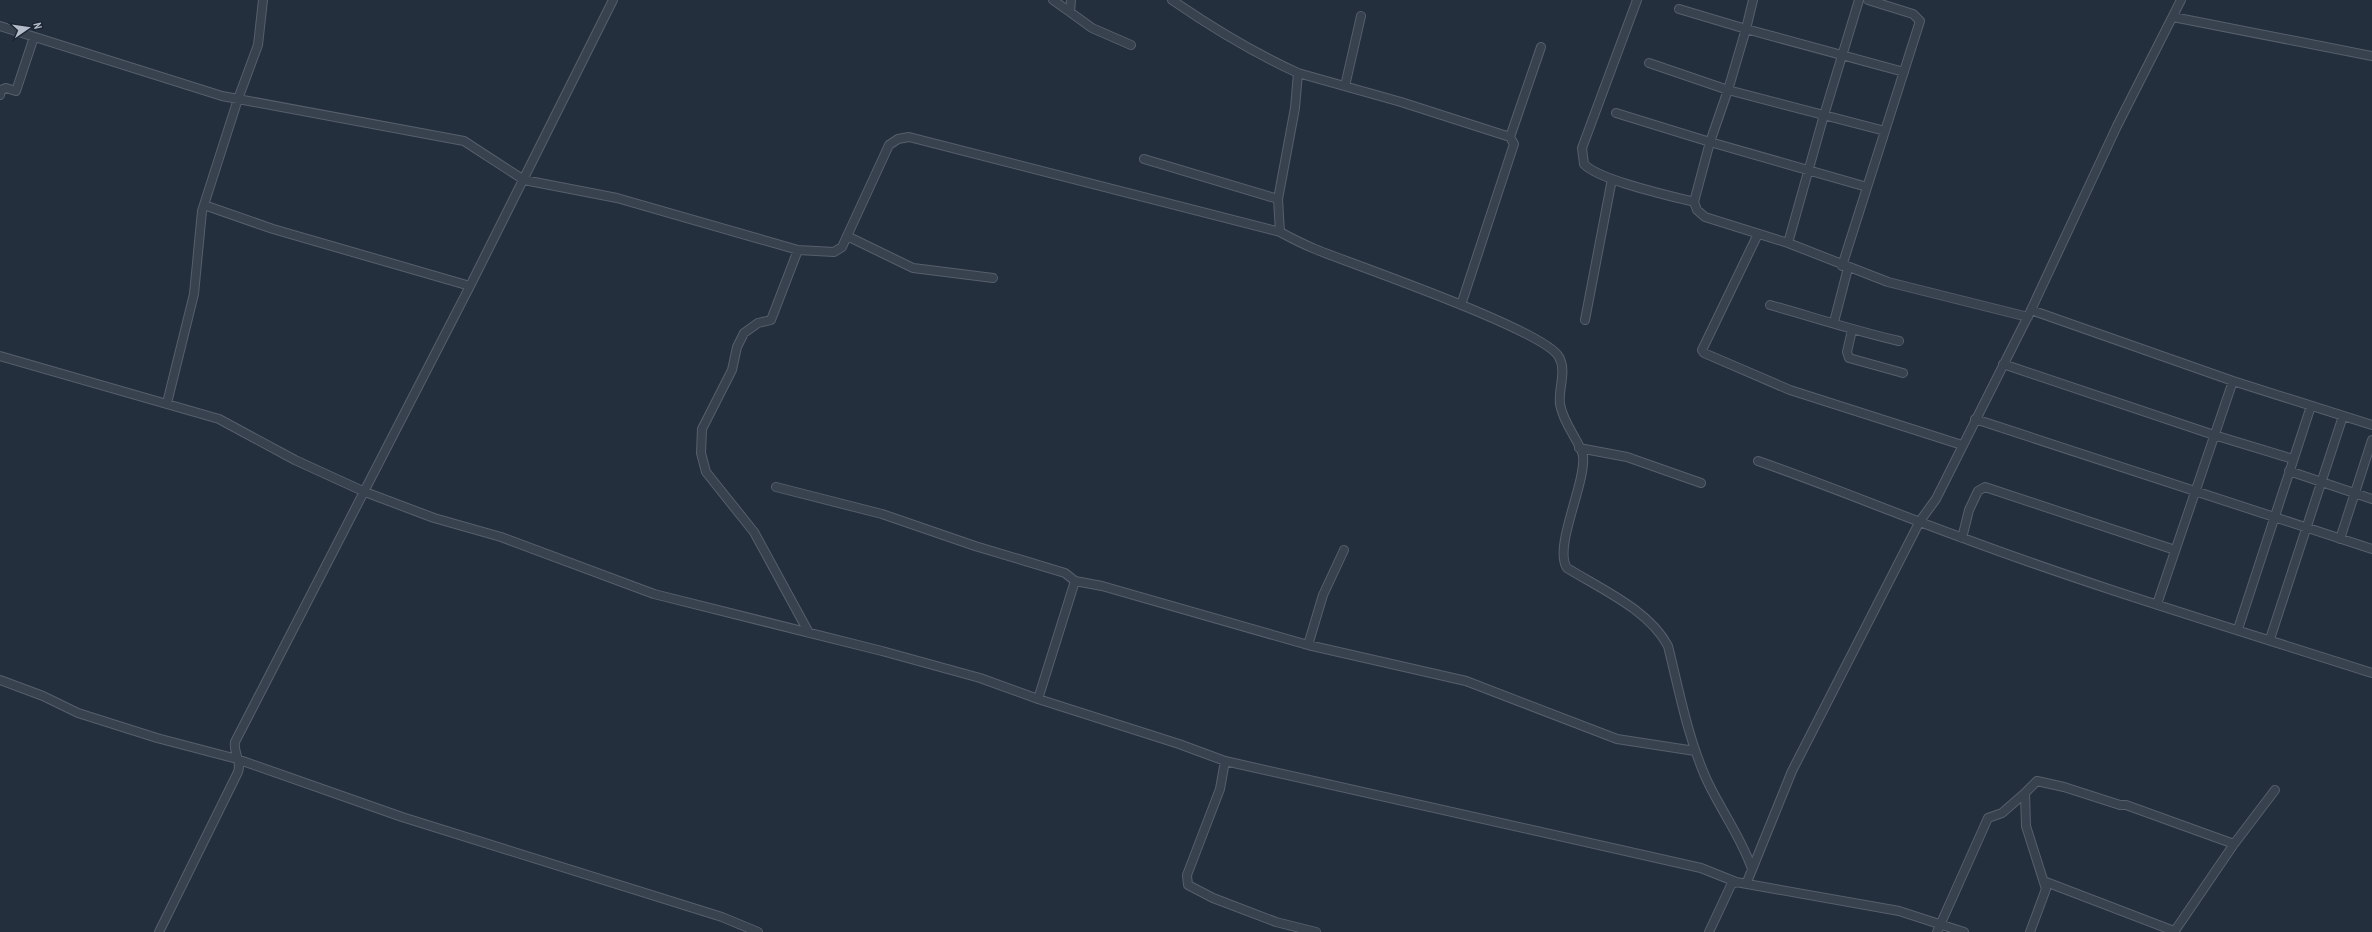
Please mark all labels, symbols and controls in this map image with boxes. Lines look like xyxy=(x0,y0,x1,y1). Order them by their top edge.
north arrow xyxy=(8,8,48,48)
text: N xyxy=(30,21,45,30)

